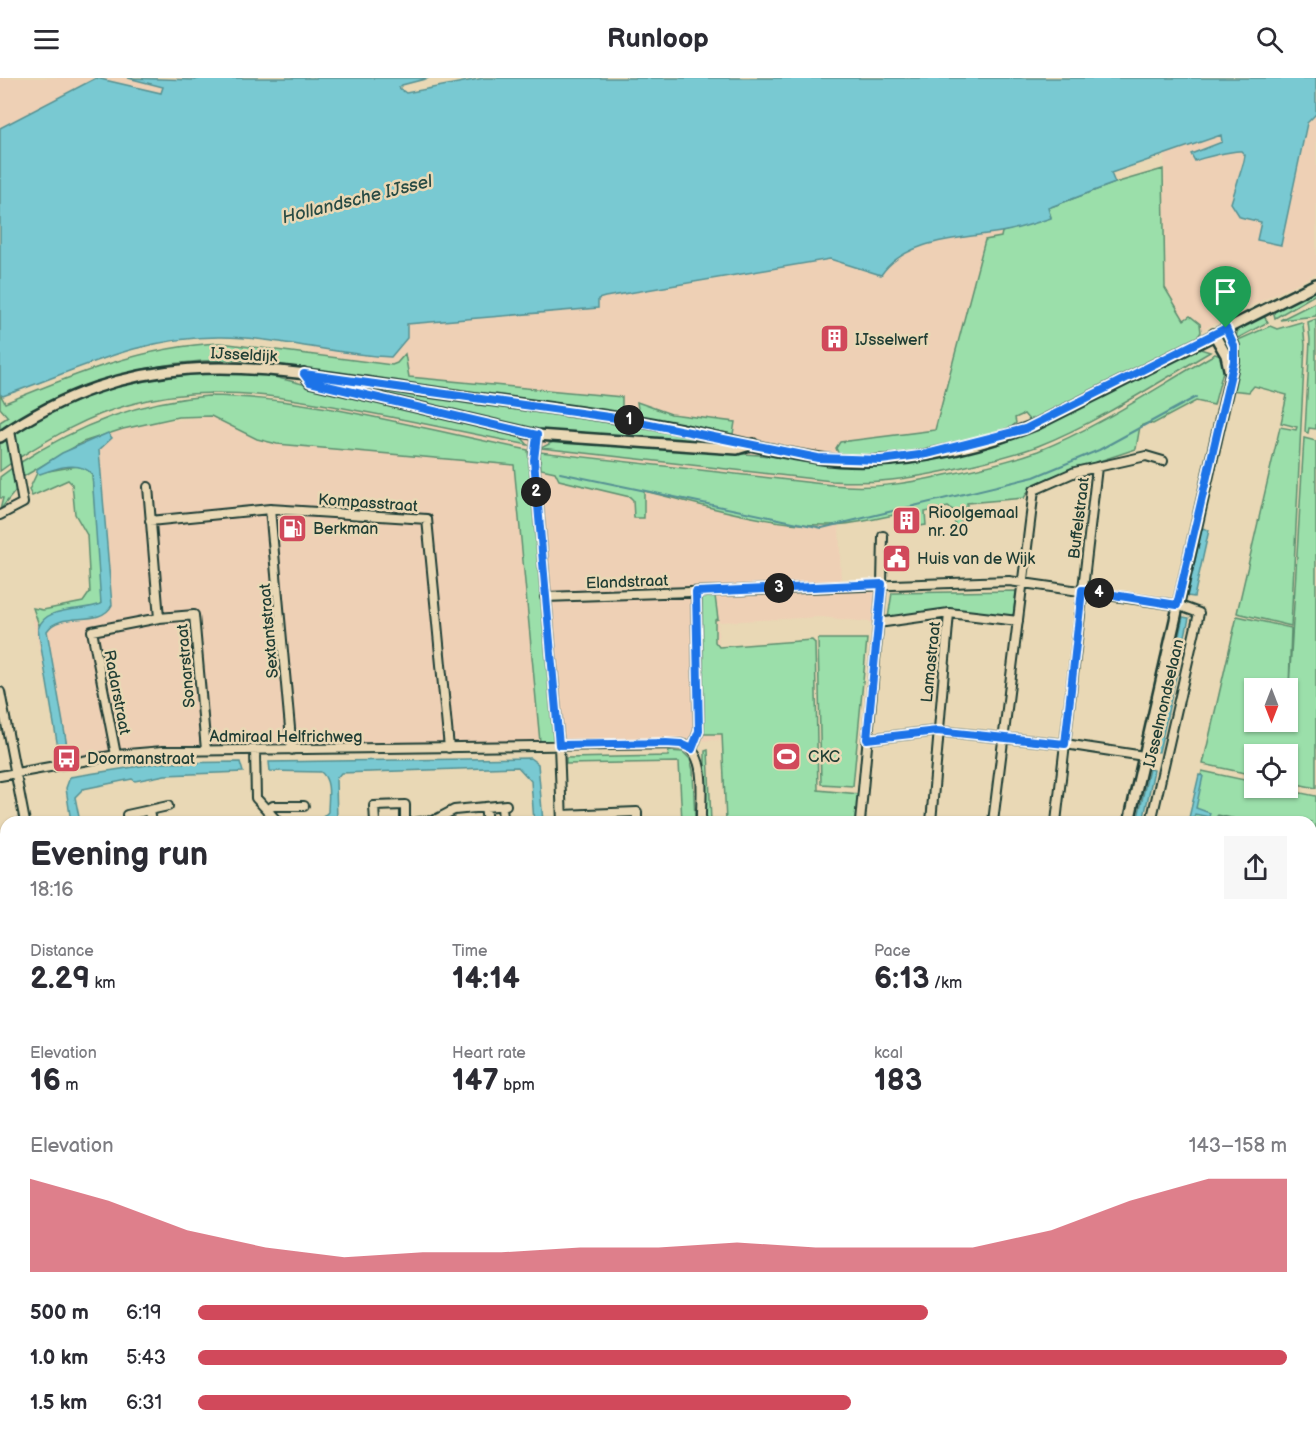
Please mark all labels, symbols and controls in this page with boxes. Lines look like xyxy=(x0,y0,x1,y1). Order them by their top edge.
icon: menu xyxy=(30,23,63,56)
text: Runloop xyxy=(607,23,709,55)
icon: search xyxy=(1253,23,1286,56)
water label: Hollandsche IJssel xyxy=(280,170,435,228)
pin xyxy=(1200,266,1251,328)
icon: arrive xyxy=(1209,275,1242,308)
building icon: IJsselwerf xyxy=(818,323,850,355)
place label: IJsselwerf xyxy=(855,331,928,350)
street label: IJsseldijk xyxy=(210,344,278,367)
pin: 1 xyxy=(614,405,644,435)
text: 1 xyxy=(626,410,632,429)
street label: Buffelstraat xyxy=(1065,476,1094,560)
pin: 2 xyxy=(521,477,551,507)
text: 2 xyxy=(531,482,541,501)
street label: Kompasstraat xyxy=(317,491,419,516)
place label: Rioolgemaal nr. 20 xyxy=(928,504,1018,541)
building icon: Rioolgemaal nr. 20 xyxy=(891,505,923,537)
fuel station icon: Berkman xyxy=(276,512,308,544)
place label: Berkman xyxy=(313,520,378,539)
public building icon: Huis van de Wijk xyxy=(880,542,912,574)
place label: Huis van de Wijk xyxy=(917,550,1035,569)
street label: Elandstraat xyxy=(585,572,669,593)
pin: 3 xyxy=(764,573,794,603)
text: 3 xyxy=(774,578,784,597)
pin: 4 xyxy=(1084,578,1114,608)
street label: Sextantstraat xyxy=(256,583,283,679)
text: 4 xyxy=(1094,583,1104,602)
street label: Lamastraat xyxy=(918,621,945,704)
street label: Sonarstraat xyxy=(173,623,200,709)
street label: IJsselmondselaan xyxy=(1140,637,1188,769)
street label: Radarstraat xyxy=(99,648,134,736)
north arrow xyxy=(1244,678,1298,732)
map controls xyxy=(1244,678,1298,798)
street label: Admiraal Helfrichweg xyxy=(210,728,362,747)
sports icon: CKC xyxy=(771,740,803,772)
bus stop icon: Doormanstraat xyxy=(50,742,82,774)
button: locate xyxy=(1244,744,1298,798)
place label: CKC xyxy=(808,748,840,767)
place label: Doormanstraat xyxy=(87,750,195,769)
text: Evening run xyxy=(30,835,208,875)
button: share xyxy=(1224,836,1287,899)
text: 18:16 xyxy=(30,878,73,902)
text: Distance xyxy=(30,942,94,961)
text: Time xyxy=(452,942,487,961)
text: Pace xyxy=(874,942,910,961)
text: 2.29 xyxy=(30,961,90,997)
text: 14:14 xyxy=(452,961,520,997)
text: 6:13 xyxy=(874,961,930,997)
text: km xyxy=(90,974,116,993)
text: /km xyxy=(930,974,962,993)
text: Elevation xyxy=(30,1044,97,1063)
text: Heart rate xyxy=(452,1044,526,1063)
text: kcal xyxy=(874,1044,903,1063)
text: 16 xyxy=(30,1063,61,1099)
text: 147 xyxy=(452,1063,499,1099)
text: 183 xyxy=(874,1063,922,1099)
text: m xyxy=(61,1076,78,1095)
text: bpm xyxy=(499,1076,535,1095)
text: Elevation xyxy=(30,1134,113,1158)
text: 143–158 m xyxy=(1189,1134,1287,1158)
text: 500 m xyxy=(30,1301,89,1325)
text: 6:19 xyxy=(126,1301,162,1325)
text: 1.0 km xyxy=(30,1346,88,1370)
text: 5:43 xyxy=(126,1346,166,1370)
text: 1.5 km xyxy=(30,1391,87,1415)
text: 6:31 xyxy=(126,1391,162,1415)

